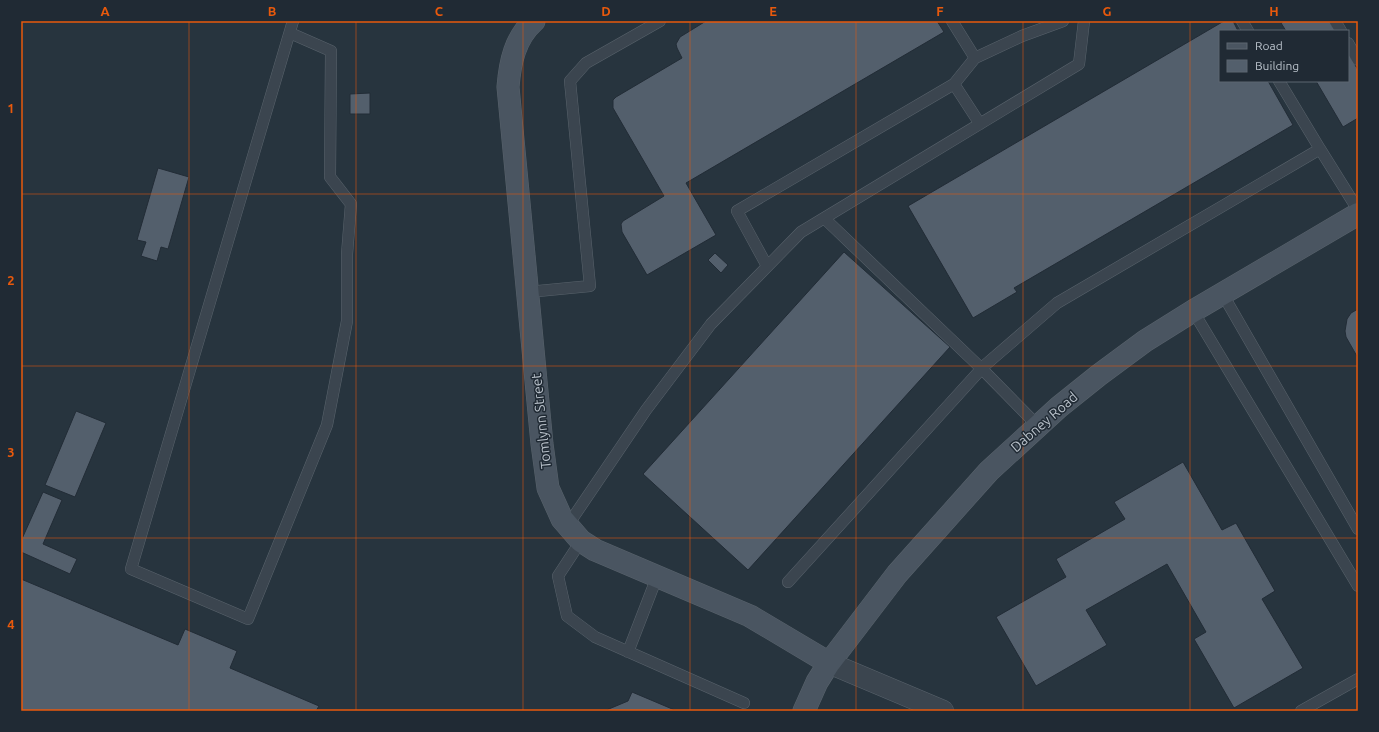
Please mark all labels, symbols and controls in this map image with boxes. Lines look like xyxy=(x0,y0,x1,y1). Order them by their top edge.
text: A xyxy=(100,4,110,18)
text: B xyxy=(268,4,277,18)
text: C xyxy=(435,4,444,18)
text: D xyxy=(601,4,611,18)
text: E xyxy=(769,4,777,18)
text: F xyxy=(936,4,944,18)
text: G xyxy=(1103,4,1112,18)
text: H xyxy=(1269,4,1279,18)
legend xyxy=(1219,30,1349,82)
text: Road xyxy=(1255,39,1283,52)
text: Building xyxy=(1255,59,1299,72)
text: 1 xyxy=(7,101,15,115)
text: 2 xyxy=(7,273,15,287)
street label: Tomlynn Street xyxy=(528,372,554,470)
street label: Dabney Road xyxy=(1007,389,1081,455)
text: 3 xyxy=(7,445,15,459)
text: 4 xyxy=(7,617,15,631)

